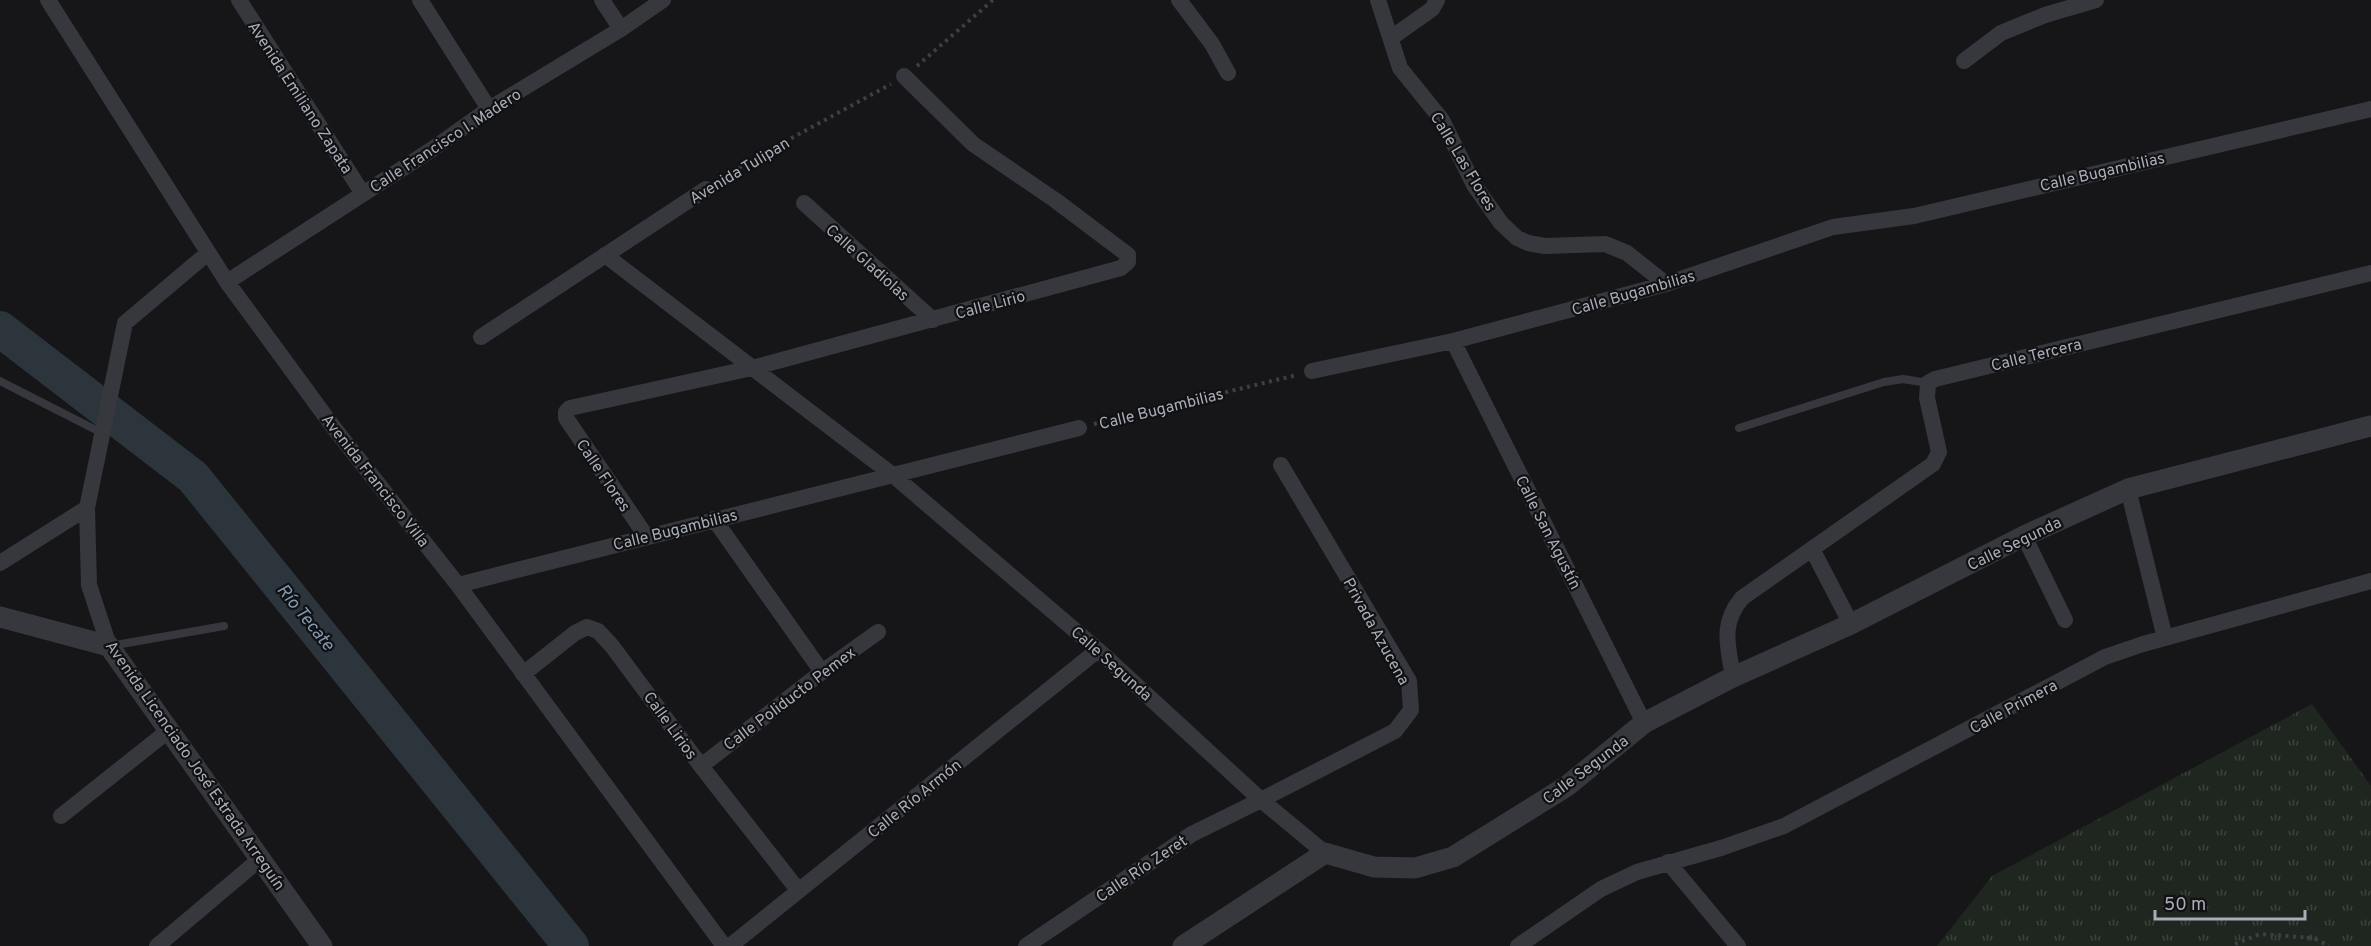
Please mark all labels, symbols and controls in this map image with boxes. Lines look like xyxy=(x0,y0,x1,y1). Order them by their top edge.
street label: Avenida Emiliano Zapata xyxy=(242,18,356,178)
street label: Calle Francisco I. Madero xyxy=(367,85,526,198)
street label: Calle Las Flores xyxy=(1425,109,1500,215)
street label: Avenida Tulipan xyxy=(686,134,794,209)
street label: Calle Bugambilias xyxy=(2038,149,2167,197)
street label: Calle Gladiolas xyxy=(821,221,913,306)
street label: Calle Bugambilias xyxy=(1570,267,1698,321)
street label: Calle Lirio xyxy=(953,287,1028,325)
street label: Calle Tercera xyxy=(1989,335,2084,377)
street label: Calle Bugambilias xyxy=(1097,385,1226,435)
street label: Avenida Francisco Villa xyxy=(316,411,433,552)
street label: Calle Flores xyxy=(571,436,634,516)
street label: Calle San Agustín xyxy=(1510,473,1585,593)
street label: Calle Bugambilias xyxy=(611,506,740,556)
street label: Calle Segunda xyxy=(1964,513,2065,576)
street label: Privada Azucena xyxy=(1338,575,1413,689)
water label: Río Tecate xyxy=(271,580,339,657)
street label: Calle Segunda xyxy=(1066,623,1155,706)
street label: Avenida Licenciado José Estrada Arreguín xyxy=(100,638,289,895)
street label: Calle Poliducto Pemex xyxy=(720,643,860,756)
street label: Calle Primera xyxy=(1967,676,2061,739)
street label: Calle Lirios xyxy=(638,688,701,764)
street label: Calle Segunda xyxy=(1539,732,1633,809)
street label: Calle Río Armón xyxy=(864,756,966,844)
street label: Calle Río Zeret xyxy=(1093,832,1192,908)
scale bar xyxy=(2155,883,2305,921)
text: 50 m xyxy=(2164,894,2206,917)

